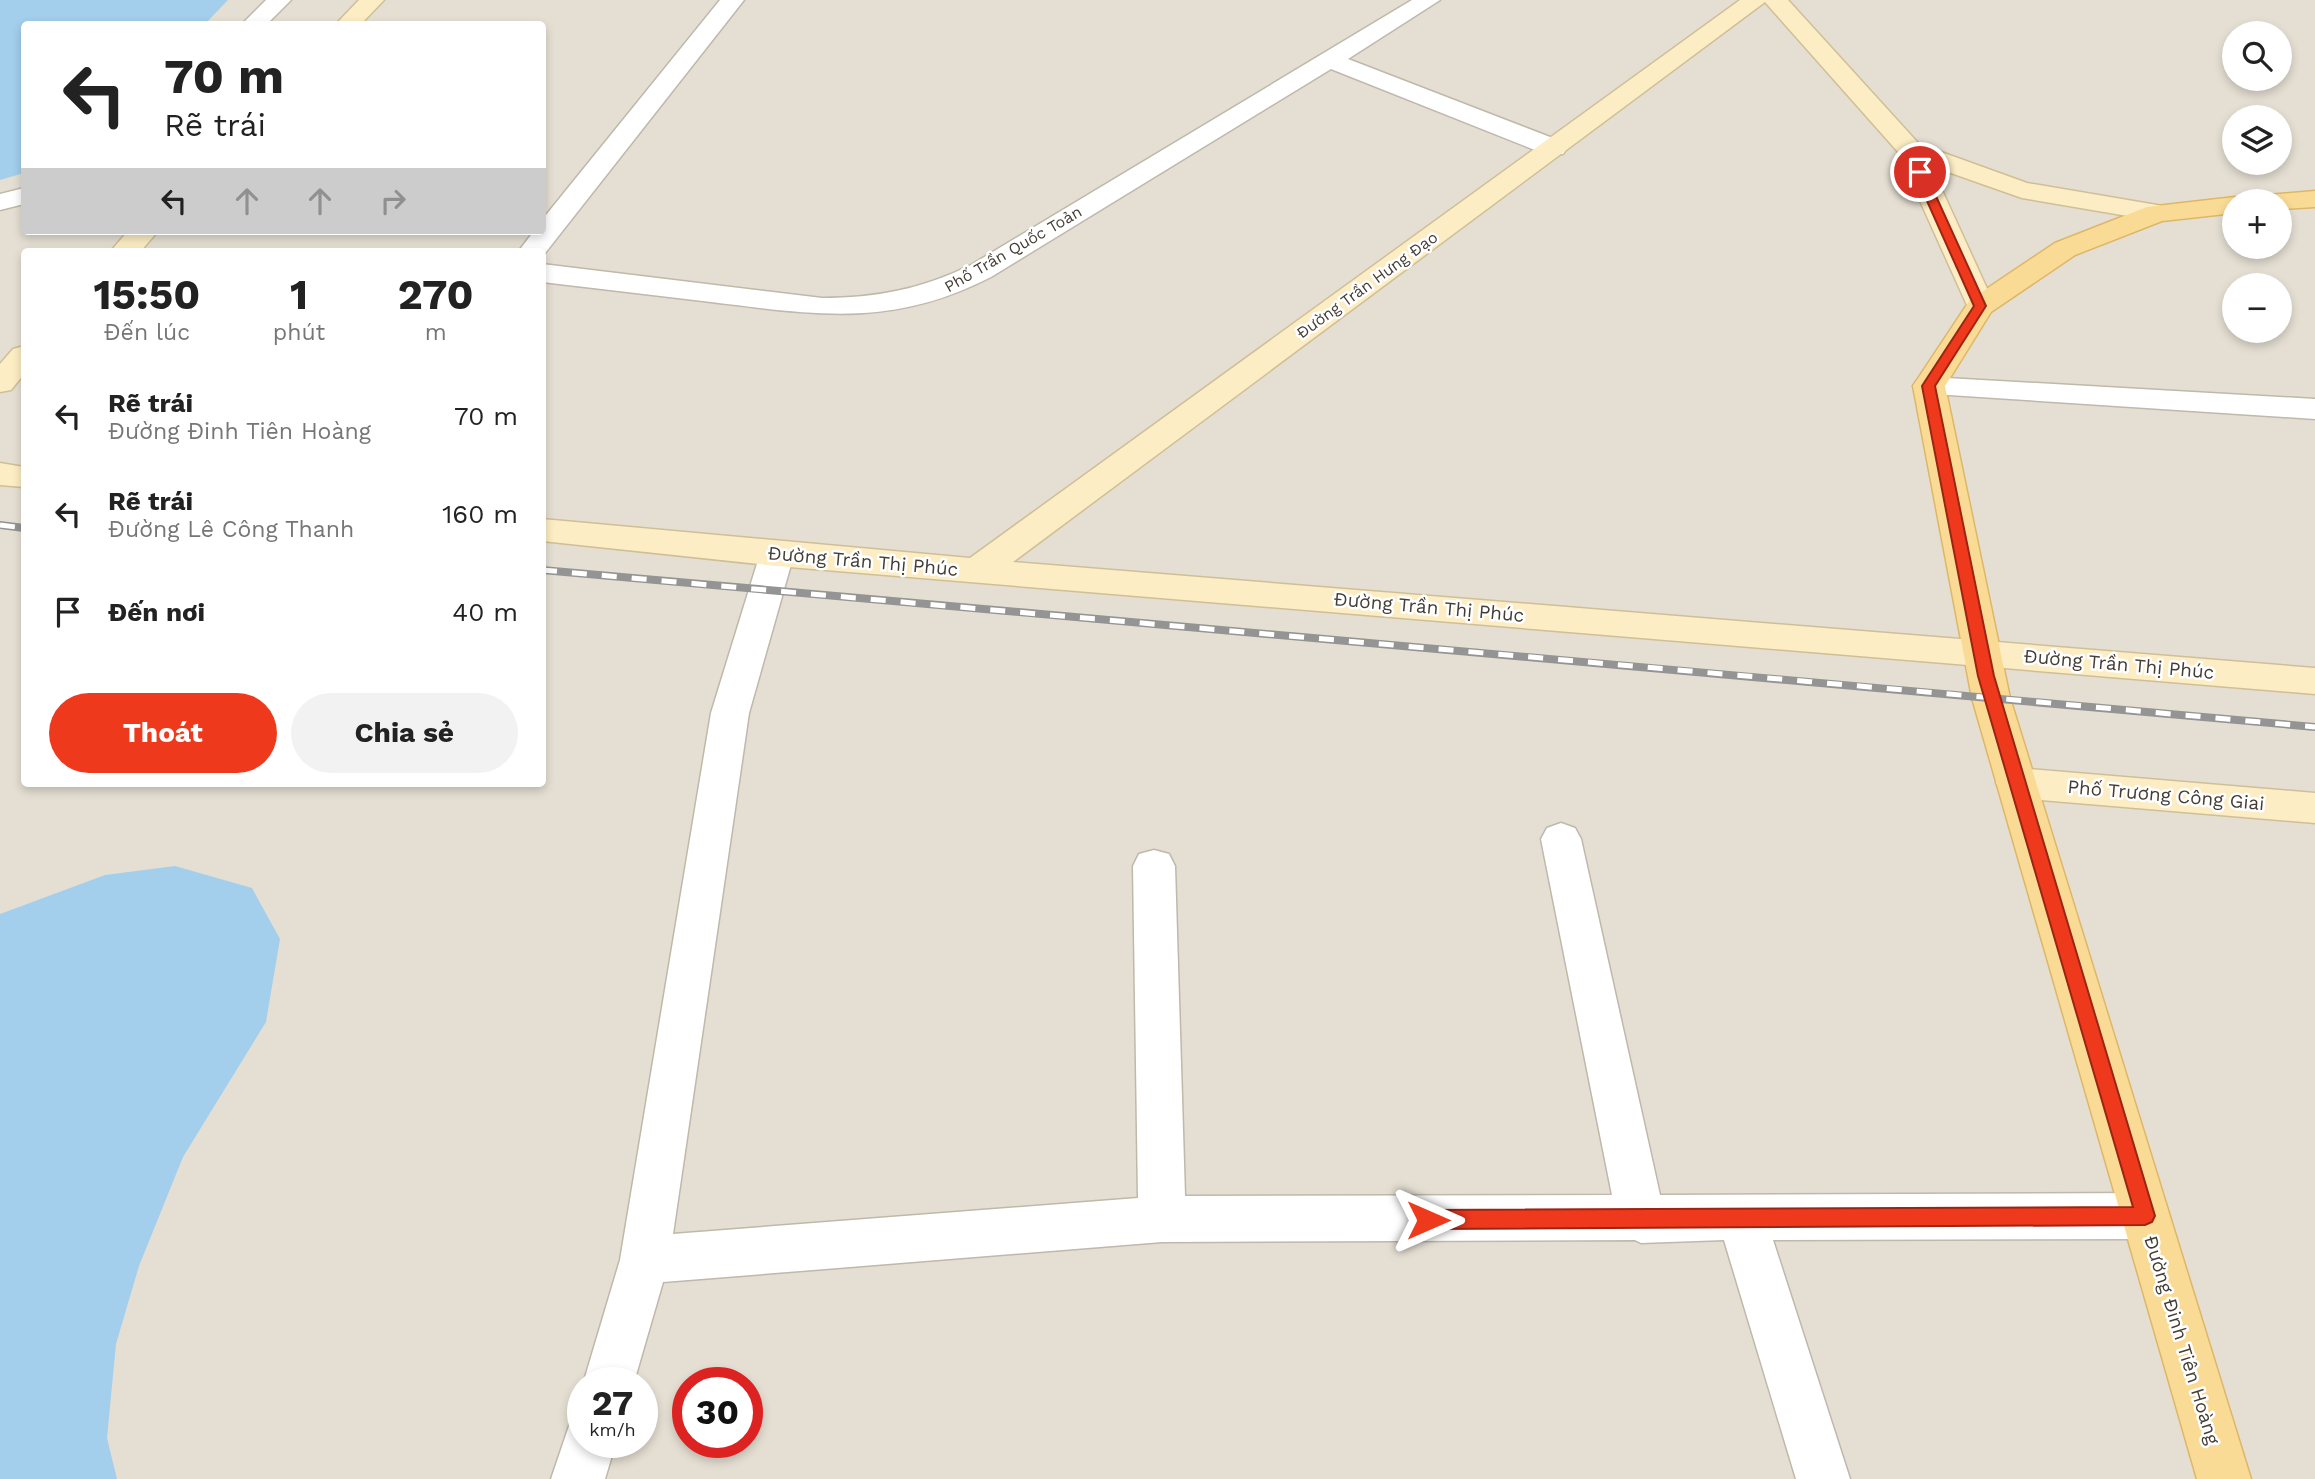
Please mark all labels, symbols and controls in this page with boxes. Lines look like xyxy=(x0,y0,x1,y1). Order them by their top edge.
map controls xyxy=(2222,21,2292,343)
button: search xyxy=(2222,21,2292,91)
text: 70 m xyxy=(164,47,284,105)
icon: left xyxy=(49,49,140,140)
button: layers xyxy=(2222,105,2292,175)
text: Rẽ trái xyxy=(164,106,266,144)
pin xyxy=(1890,142,1950,202)
icon: arrive xyxy=(1901,153,1939,191)
icon: left xyxy=(155,182,193,220)
icon: ahead xyxy=(228,182,266,220)
icon: ahead xyxy=(301,182,339,220)
icon: right xyxy=(374,182,412,220)
button: + xyxy=(2222,189,2292,259)
street label: Phố Trần Quốc Toản xyxy=(941,202,1085,296)
street label: Đường Trần Hưng Đạo xyxy=(1293,227,1441,343)
text: 15:50 xyxy=(93,270,200,319)
text: 1 xyxy=(290,270,308,319)
text: 270 xyxy=(398,270,473,319)
button: − xyxy=(2222,273,2292,343)
text: Đến lúc xyxy=(104,319,190,346)
text: phút xyxy=(273,319,325,346)
text: m xyxy=(425,319,447,346)
text: Rẽ trái xyxy=(108,388,193,418)
icon: left xyxy=(49,397,87,435)
text: 70 m xyxy=(454,401,518,431)
text: Đường Đinh Tiên Hoàng xyxy=(108,418,371,445)
text: Rẽ trái xyxy=(108,486,193,516)
icon: left xyxy=(49,495,87,533)
text: 160 m xyxy=(442,499,518,529)
text: Đường Lê Công Thanh xyxy=(108,516,354,543)
street label: Đường Trần Thị Phúc xyxy=(767,541,959,581)
street label: Đường Trần Thị Phúc xyxy=(1333,587,1525,627)
icon: arrive xyxy=(49,593,87,631)
text: Đến nơi xyxy=(108,597,205,627)
text: 40 m xyxy=(452,597,518,627)
street label: Đường Trần Thị Phúc xyxy=(2023,644,2215,684)
button: Thoát xyxy=(49,693,277,773)
button: Chia sẻ xyxy=(291,693,518,773)
street label: Phố Trương Công Giai xyxy=(2067,775,2265,815)
position arrow xyxy=(1391,1183,1465,1257)
street label: Đường Đinh Tiên Hoàng xyxy=(2139,1233,2225,1448)
speed limit sign: 30 xyxy=(672,1367,763,1458)
text: 27 xyxy=(592,1382,633,1424)
text: km/h xyxy=(589,1419,636,1440)

